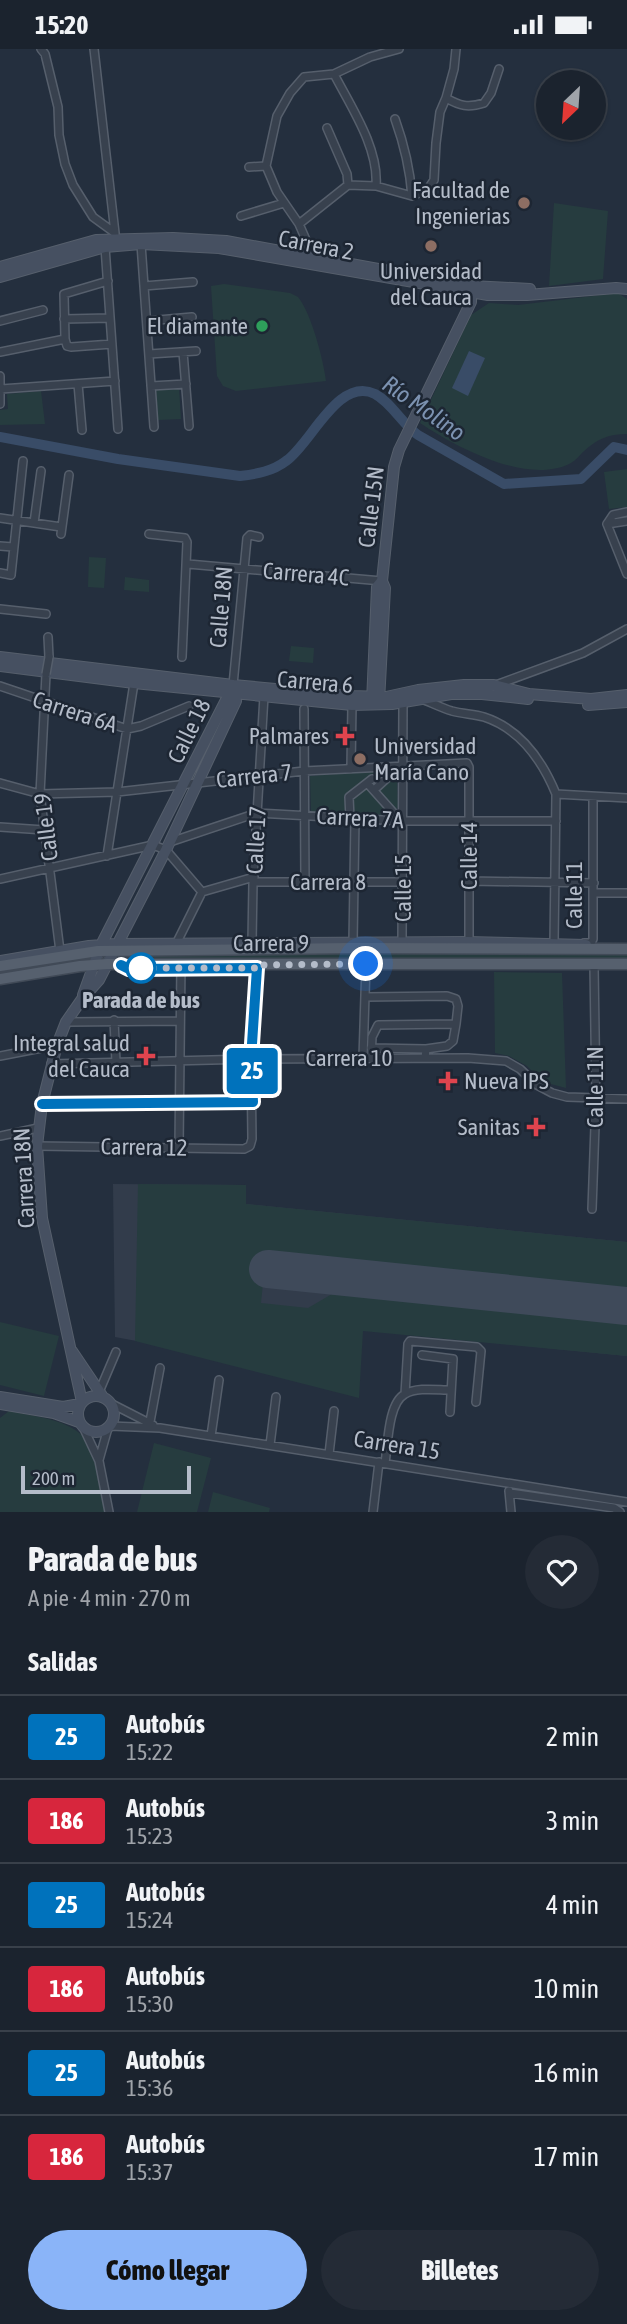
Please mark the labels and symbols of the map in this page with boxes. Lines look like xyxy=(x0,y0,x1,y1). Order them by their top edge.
north arrow xyxy=(536,70,606,140)
place label: Facultad de Ingenierias xyxy=(412,177,510,229)
marker: Facultad de Ingenierias xyxy=(516,195,532,211)
street label: Carrera 2 xyxy=(276,225,356,265)
marker: Universidad del Cauca xyxy=(423,238,439,254)
place label: Universidad del Cauca xyxy=(380,258,482,310)
place label: El diamante xyxy=(147,313,248,339)
marker: El diamante xyxy=(254,318,270,334)
water label: Río Molino xyxy=(378,370,470,446)
street label: Calle 15N xyxy=(353,465,389,549)
street label: Carrera 4C xyxy=(262,557,350,591)
street label: Calle 18N xyxy=(204,565,238,649)
street label: Carrera 6 xyxy=(276,666,354,698)
street label: Carrera 6A xyxy=(29,686,121,738)
street label: Calle 18 xyxy=(162,695,216,767)
place label: Palmares xyxy=(249,723,329,749)
marker: Palmares xyxy=(335,726,355,746)
place label: Universidad María Cano xyxy=(374,733,476,785)
marker: Universidad María Cano xyxy=(352,751,368,767)
street label: Carrera 7 xyxy=(215,759,293,793)
street label: Calle 19 xyxy=(29,792,63,862)
street label: Carrera 7A xyxy=(316,803,405,833)
street label: Calle 17 xyxy=(241,805,271,875)
street label: Calle 14 xyxy=(456,822,482,890)
street label: Calle 15 xyxy=(390,854,416,922)
street label: Calle 11 xyxy=(561,861,587,929)
street label: Carrera 8 xyxy=(290,869,366,895)
street label: Carrera 9 xyxy=(233,930,309,956)
your location xyxy=(348,946,383,981)
marker: Parada de bus xyxy=(126,953,156,983)
place label: Parada de bus xyxy=(82,987,200,1013)
place label: Integral salud del Cauca xyxy=(13,1030,130,1082)
street label: Carrera 10 xyxy=(306,1045,392,1071)
marker: Integral salud del Cauca xyxy=(136,1046,156,1066)
street label: Calle 11N xyxy=(582,1046,608,1128)
line badge: 25 xyxy=(220,1048,284,1094)
place label: Nueva IPS xyxy=(464,1068,549,1094)
marker: Nueva IPS xyxy=(438,1071,458,1091)
place label: Sanitas xyxy=(458,1114,520,1140)
marker: Sanitas xyxy=(526,1117,546,1137)
street label: Carrera 18N xyxy=(8,1127,40,1229)
street label: Carrera 12 xyxy=(100,1133,188,1161)
street label: Carrera 15 xyxy=(352,1425,442,1465)
scale bar xyxy=(21,1463,191,1495)

